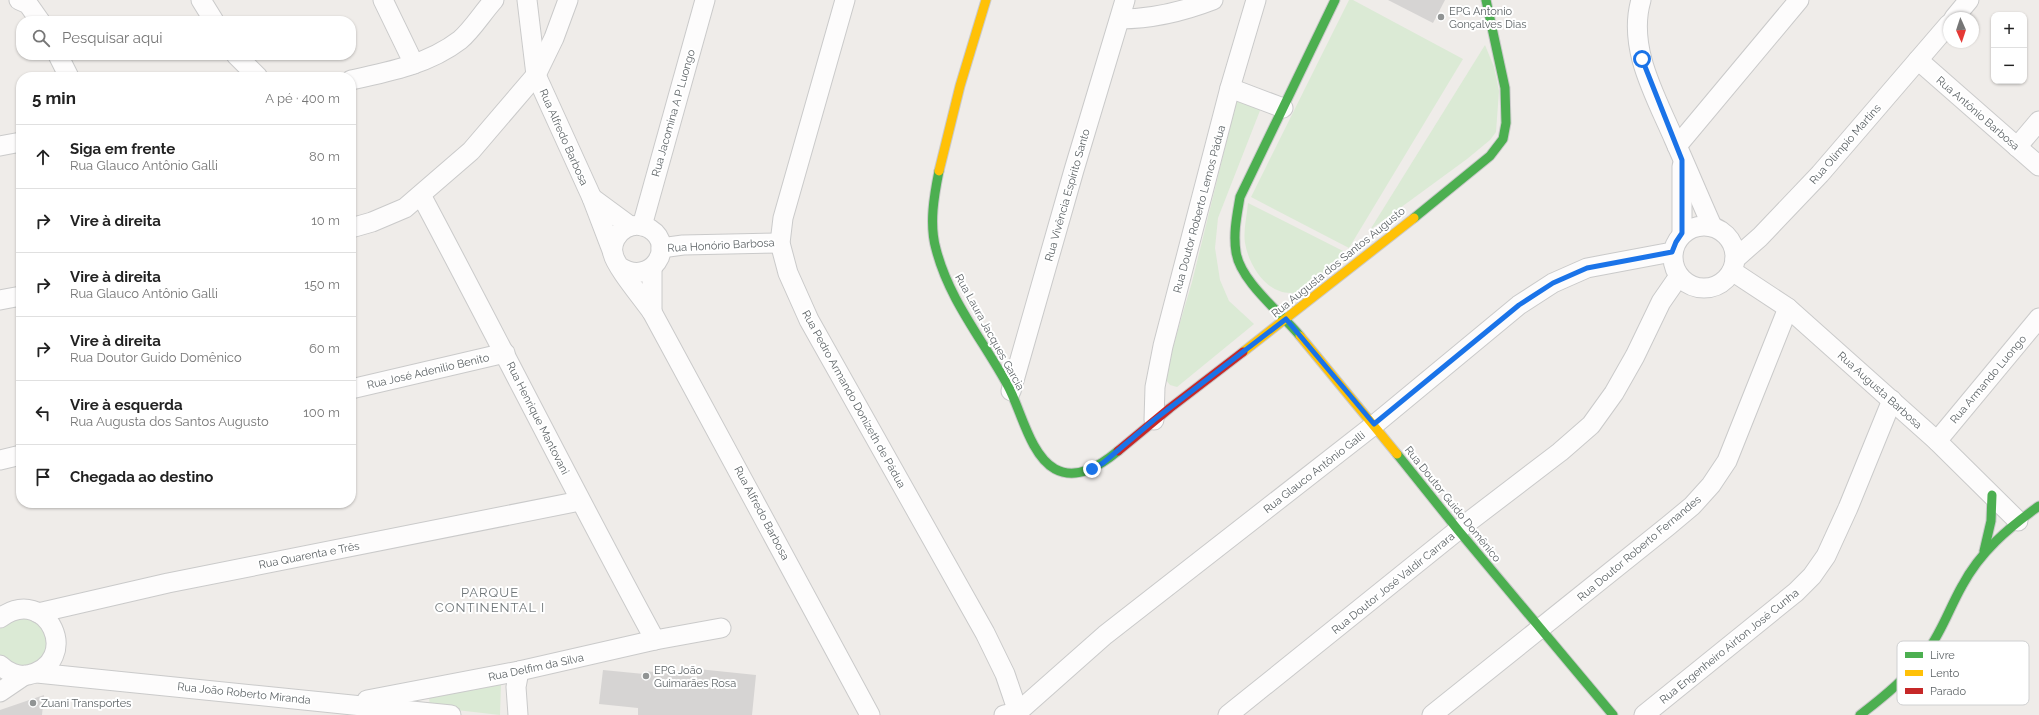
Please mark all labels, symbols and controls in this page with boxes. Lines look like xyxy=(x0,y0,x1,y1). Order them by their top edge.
place label: EPG Antonio Gonçalves Dias xyxy=(1449,5,1526,31)
marker: EPG Antonio Gonçalves Dias xyxy=(1436,12,1446,22)
north arrow xyxy=(1943,12,1979,48)
map controls xyxy=(1991,12,2027,84)
button: + xyxy=(1991,12,2027,48)
search box xyxy=(16,16,356,60)
icon: search xyxy=(30,27,52,49)
text: Pesquisar aqui xyxy=(62,29,162,47)
street label: Rua Jacomina A P Luongo xyxy=(649,48,698,178)
button: − xyxy=(1991,48,2027,84)
route start xyxy=(1633,50,1651,68)
street label: Rua Antônio Barbosa xyxy=(1933,74,2022,153)
street label: Rua Alfredo Barbosa xyxy=(536,87,591,187)
text: 5 min xyxy=(32,88,76,108)
text: A pé · 400 m xyxy=(265,91,340,106)
street label: Rua Olímpio Martins xyxy=(1807,102,1884,187)
street label: Rua Doutor Roberto Lemos Pádua xyxy=(1171,124,1228,294)
street label: Rua Vivência Espírito Santo xyxy=(1042,127,1093,263)
text: Siga em frente xyxy=(70,140,175,158)
icon: ahead xyxy=(32,146,54,168)
text: 80 m xyxy=(309,149,340,164)
text: Rua Glauco Antônio Galli xyxy=(70,158,218,173)
street label: Rua Augusta dos Santos Augusto xyxy=(1269,204,1408,320)
icon: right xyxy=(32,210,54,232)
text: Vire à direita xyxy=(70,212,161,230)
text: 10 m xyxy=(311,213,340,228)
street label: Rua Honório Barbosa xyxy=(667,236,775,255)
text: Vire à direita xyxy=(70,268,161,286)
street label: Rua Laura Jacques Garcia xyxy=(952,272,1027,393)
icon: right xyxy=(32,274,54,296)
text: 150 m xyxy=(304,277,340,292)
text: Rua Glauco Antônio Galli xyxy=(70,286,218,301)
street label: Rua Pedro Armando Donizeth de Pádua xyxy=(799,308,908,490)
text: Vire à direita xyxy=(70,332,161,350)
street label: Rua Armando Luongo xyxy=(1948,332,2029,426)
icon: right xyxy=(32,338,54,360)
text: 60 m xyxy=(309,341,340,356)
street label: Rua Augusta Barbosa xyxy=(1835,349,1924,432)
text: Rua Doutor Guido Domênico xyxy=(70,350,242,365)
street label: Rua José Adenilio Benito xyxy=(366,351,491,392)
street label: Rua Henrique Mantovani xyxy=(503,360,572,477)
text: Vire à esquerda xyxy=(70,396,183,414)
icon: left xyxy=(32,402,54,424)
text: 100 m xyxy=(303,405,340,420)
text: Rua Augusta dos Santos Augusto xyxy=(70,414,269,429)
street label: Rua Glauco Antônio Galli xyxy=(1261,429,1368,516)
street label: Rua Doutor Guido Domênico xyxy=(1402,444,1504,565)
route end xyxy=(1083,460,1101,478)
street label: Rua Alfredo Barbosa xyxy=(731,464,792,562)
icon: arrive xyxy=(32,466,54,488)
text: Chegada ao destino xyxy=(70,468,213,486)
street label: Rua Doutor Roberto Fernandes xyxy=(1575,493,1704,604)
street label: Rua Doutor José Valdir Carrara xyxy=(1329,530,1457,637)
street label: Rua Quarenta e Três xyxy=(258,539,361,572)
district label: PARQUE CONTINENTAL I xyxy=(435,585,545,615)
street label: Rua Engenheiro Airton José Cunha xyxy=(1657,586,1801,707)
legend xyxy=(1897,641,2029,705)
text: Livre xyxy=(1930,649,1955,662)
street label: Rua Delfim da Silva xyxy=(487,651,585,684)
place label: EPG João Guimarães Rosa xyxy=(654,664,736,690)
text: Lento xyxy=(1930,667,1960,680)
marker: EPG João Guimarães Rosa xyxy=(641,671,651,681)
street label: Rua João Roberto Miranda xyxy=(177,680,311,707)
text: Parado xyxy=(1930,685,1966,698)
place label: Zuani Transportes xyxy=(41,697,131,710)
marker: Zuani Transportes xyxy=(28,698,38,708)

